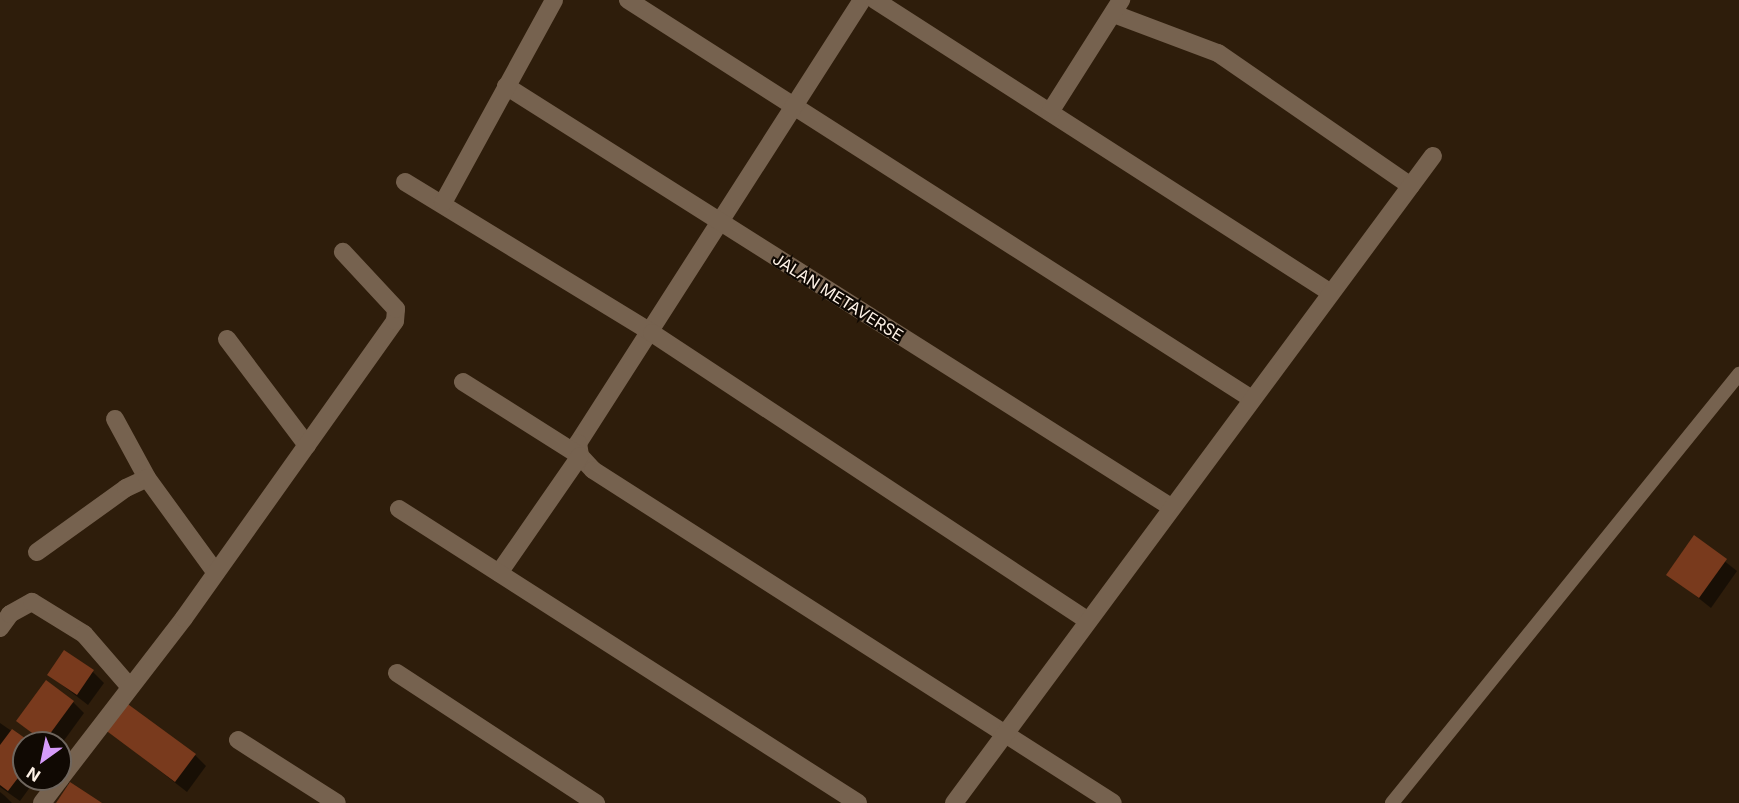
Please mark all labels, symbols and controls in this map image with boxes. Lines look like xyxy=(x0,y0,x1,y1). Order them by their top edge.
street label: JALAN METAVERSE xyxy=(769,249,907,345)
north arrow xyxy=(12,731,72,791)
text: N xyxy=(23,763,44,786)

